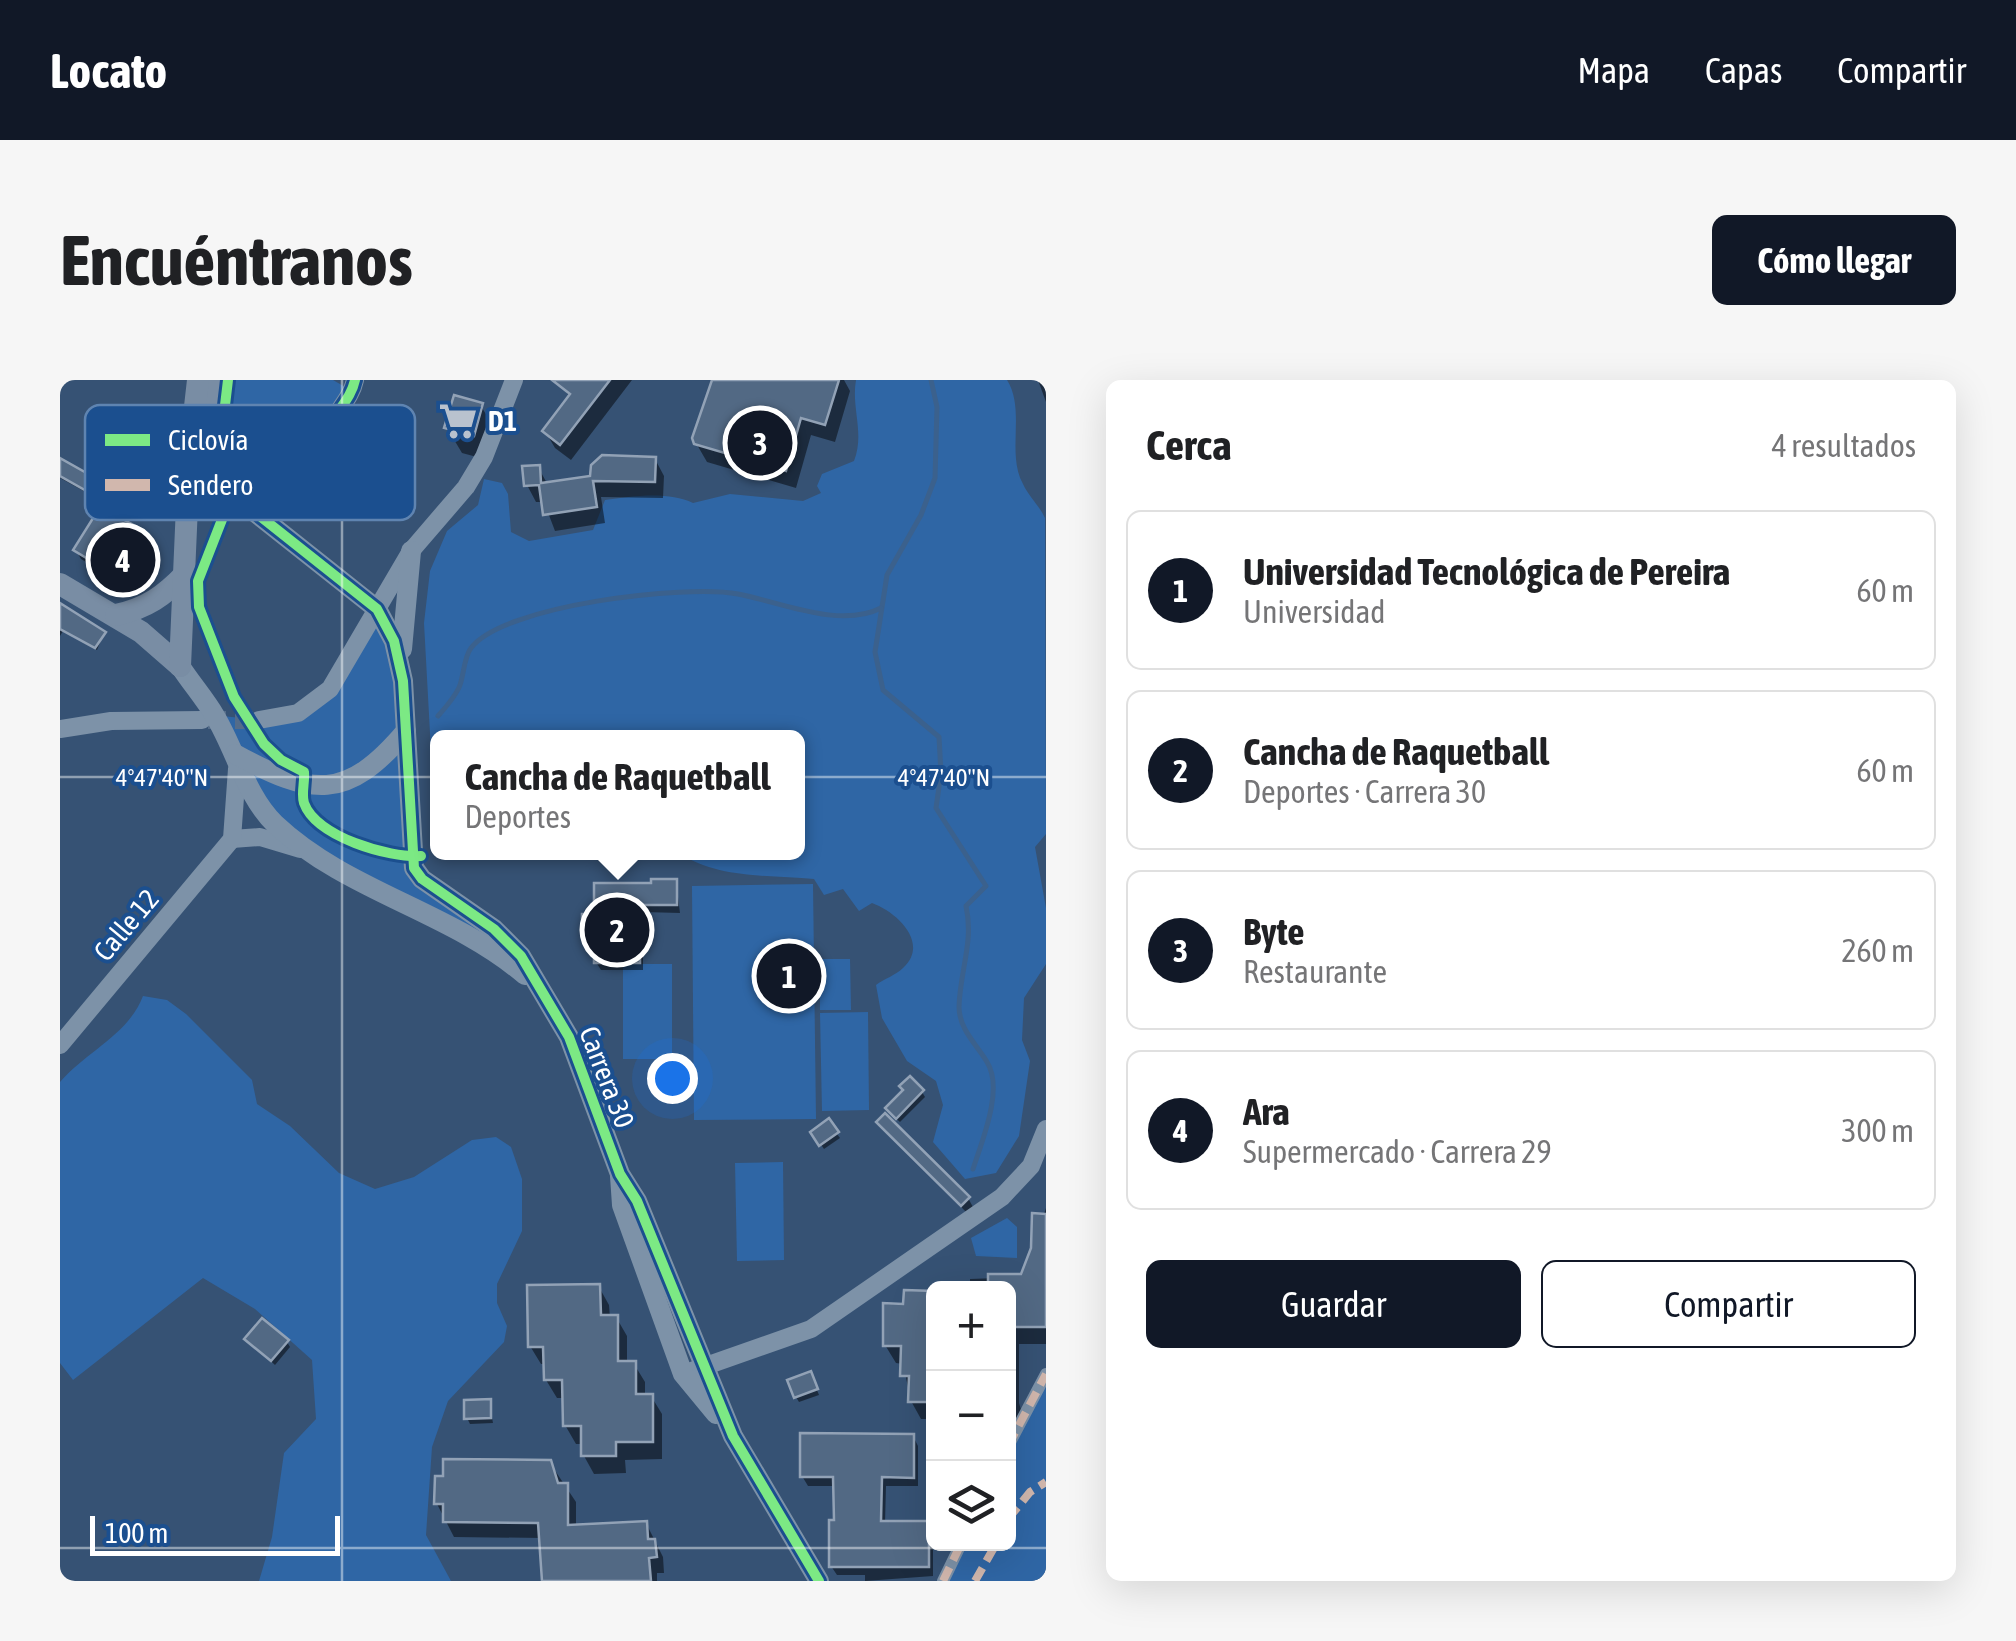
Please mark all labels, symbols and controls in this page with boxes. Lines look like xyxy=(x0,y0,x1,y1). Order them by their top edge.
text: Locato xyxy=(50,43,167,98)
text: Mapa xyxy=(1577,50,1650,90)
text: Capas xyxy=(1705,50,1782,90)
text: Compartir xyxy=(1837,50,1966,90)
button: Cómo llegar xyxy=(1712,215,1956,305)
text: Encuéntranos xyxy=(60,220,413,300)
supermarket icon: D1 xyxy=(437,400,479,442)
legend xyxy=(85,405,415,520)
place label: D1 xyxy=(488,405,517,437)
pin: 3 xyxy=(728,406,792,480)
text: Cerca xyxy=(1146,421,1231,469)
text: Ciclovía xyxy=(168,424,248,456)
text: 4 resultados xyxy=(1772,427,1916,464)
text: Sendero xyxy=(168,469,253,501)
pin: 4 xyxy=(90,522,156,598)
text: Universidad Tecnológica de Pereira xyxy=(1243,550,1730,593)
text: 1 xyxy=(1173,572,1188,609)
text: 60 m xyxy=(1856,572,1914,609)
text: Universidad xyxy=(1243,593,1385,630)
popup xyxy=(430,730,805,860)
text: Cancha de Raquetball xyxy=(1243,730,1549,773)
text: 2 xyxy=(1173,752,1188,789)
text: 60 m xyxy=(1856,752,1914,789)
text: Cancha de Raquetball xyxy=(464,755,771,798)
text: 4°47'40"N xyxy=(116,763,208,791)
text: 4°47'40"N xyxy=(898,763,990,791)
text: Deportes · Carrera 30 xyxy=(1243,773,1486,810)
text: Deportes xyxy=(464,798,571,835)
street label: Calle 12 xyxy=(87,883,165,967)
pin: 2 xyxy=(584,892,650,968)
text: Byte xyxy=(1243,910,1304,953)
text: 3 xyxy=(1173,932,1188,969)
text: 260 m xyxy=(1841,932,1914,969)
pin: 1 xyxy=(756,938,822,1014)
text: Restaurante xyxy=(1243,953,1387,990)
street label: Carrera 30 xyxy=(573,1022,641,1132)
your location xyxy=(647,1053,698,1104)
text: Ara xyxy=(1243,1090,1290,1133)
text: 4 xyxy=(1173,1112,1188,1149)
text: 300 m xyxy=(1841,1112,1914,1149)
text: Supermercado · Carrera 29 xyxy=(1243,1133,1551,1170)
button: Guardar xyxy=(1146,1260,1521,1348)
button: Compartir xyxy=(1541,1260,1916,1348)
map controls xyxy=(926,1281,1016,1551)
button: + xyxy=(926,1281,1016,1371)
button: − xyxy=(926,1371,1016,1461)
button: layers xyxy=(926,1461,1016,1551)
scale bar xyxy=(90,1511,340,1556)
text: 100 m xyxy=(105,1517,168,1549)

